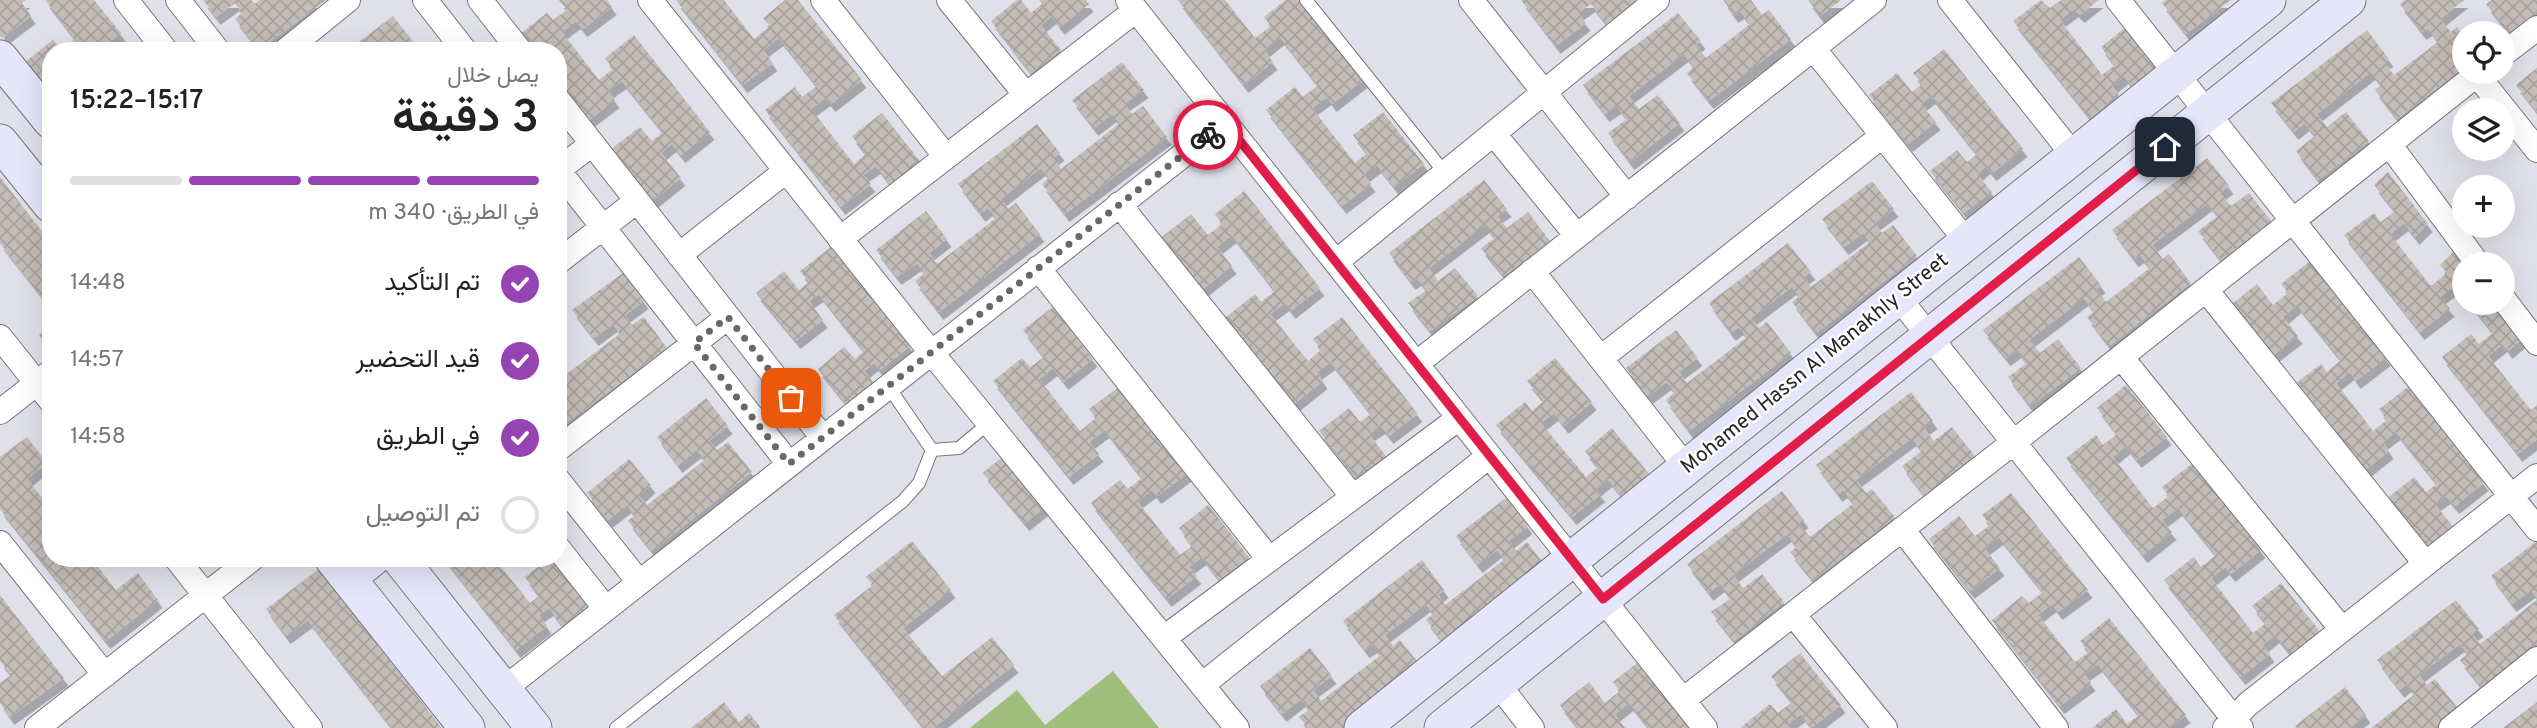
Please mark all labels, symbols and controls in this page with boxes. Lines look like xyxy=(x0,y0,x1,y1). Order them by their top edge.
map controls xyxy=(2452,21,2515,315)
button: locate xyxy=(2452,21,2515,84)
text: يصل خلال xyxy=(447,62,539,91)
text: 15:17–15:22 xyxy=(70,85,203,118)
text: 3 دقيقة xyxy=(392,90,539,149)
button: layers xyxy=(2452,98,2515,161)
courier xyxy=(1173,100,1243,170)
icon: bike xyxy=(1189,116,1227,154)
pin xyxy=(2135,117,2195,177)
icon: home xyxy=(2146,128,2184,166)
button: + xyxy=(2452,175,2515,238)
text: في الطريق · 340 m xyxy=(368,199,539,228)
street label: Mohamed Hassn Al Manakhly Street xyxy=(1676,248,1954,480)
button: − xyxy=(2452,252,2515,315)
icon: check xyxy=(501,265,539,303)
text: تم التأكيد xyxy=(384,267,480,300)
text: 14:48 xyxy=(70,269,126,298)
icon: check xyxy=(501,342,539,380)
text: قيد التحضير xyxy=(355,344,480,377)
text: 14:57 xyxy=(70,346,124,375)
pin xyxy=(761,368,821,428)
icon: bag xyxy=(772,379,810,417)
icon: check xyxy=(501,419,539,457)
text: في الطريق xyxy=(376,421,480,454)
text: 14:58 xyxy=(70,423,126,452)
text: تم التوصيل xyxy=(366,498,480,531)

